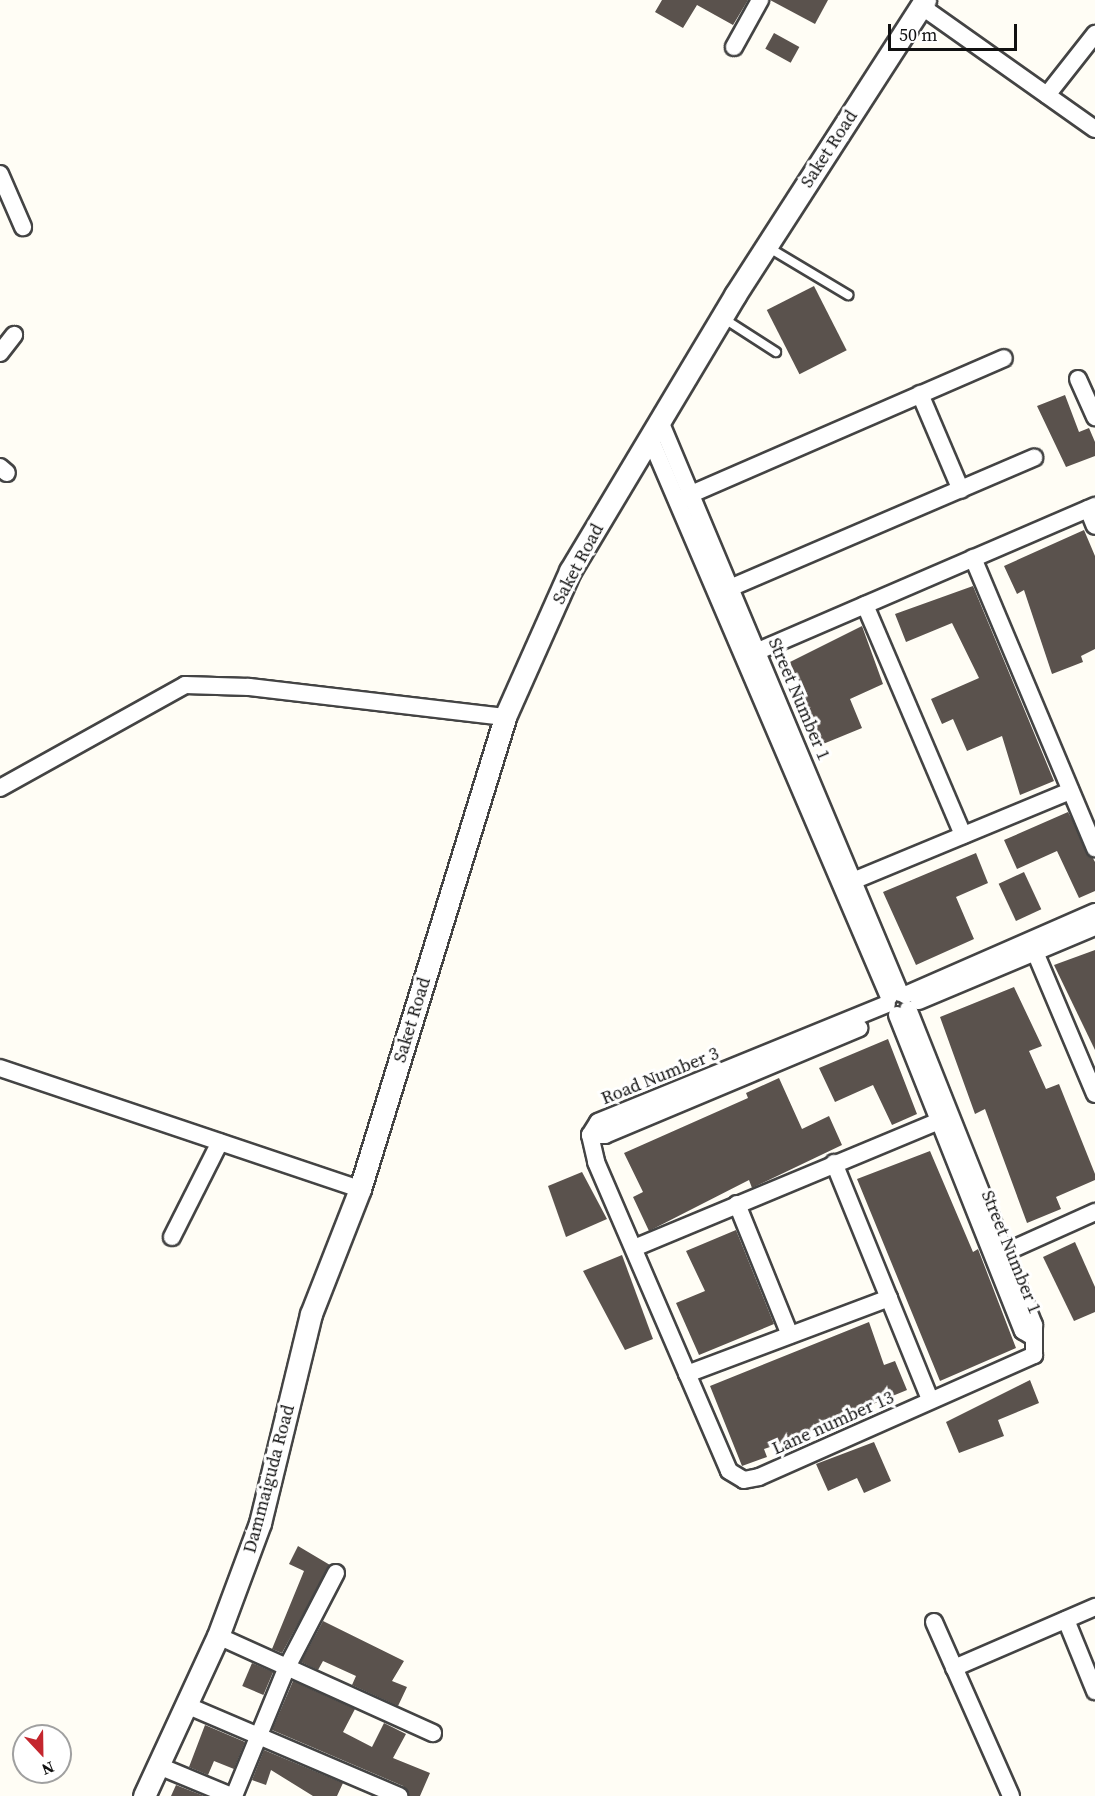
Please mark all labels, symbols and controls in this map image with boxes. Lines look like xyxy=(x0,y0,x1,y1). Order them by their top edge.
scale bar xyxy=(891,12,1020,50)
text: 50 m xyxy=(899,22,937,47)
street label: Saket Road xyxy=(796,106,862,192)
street label: Saket Road xyxy=(548,520,608,608)
street label: Street Number 1 xyxy=(764,635,834,763)
street label: Saket Road xyxy=(389,975,435,1065)
street label: Road Number 3 xyxy=(598,1043,722,1109)
street label: Street Number 1 xyxy=(977,1187,1045,1317)
street label: Lane number 13 xyxy=(769,1386,897,1460)
street label: Dammaiguda Road xyxy=(239,1402,299,1556)
north arrow xyxy=(12,1724,72,1784)
text: N xyxy=(38,1756,58,1781)

